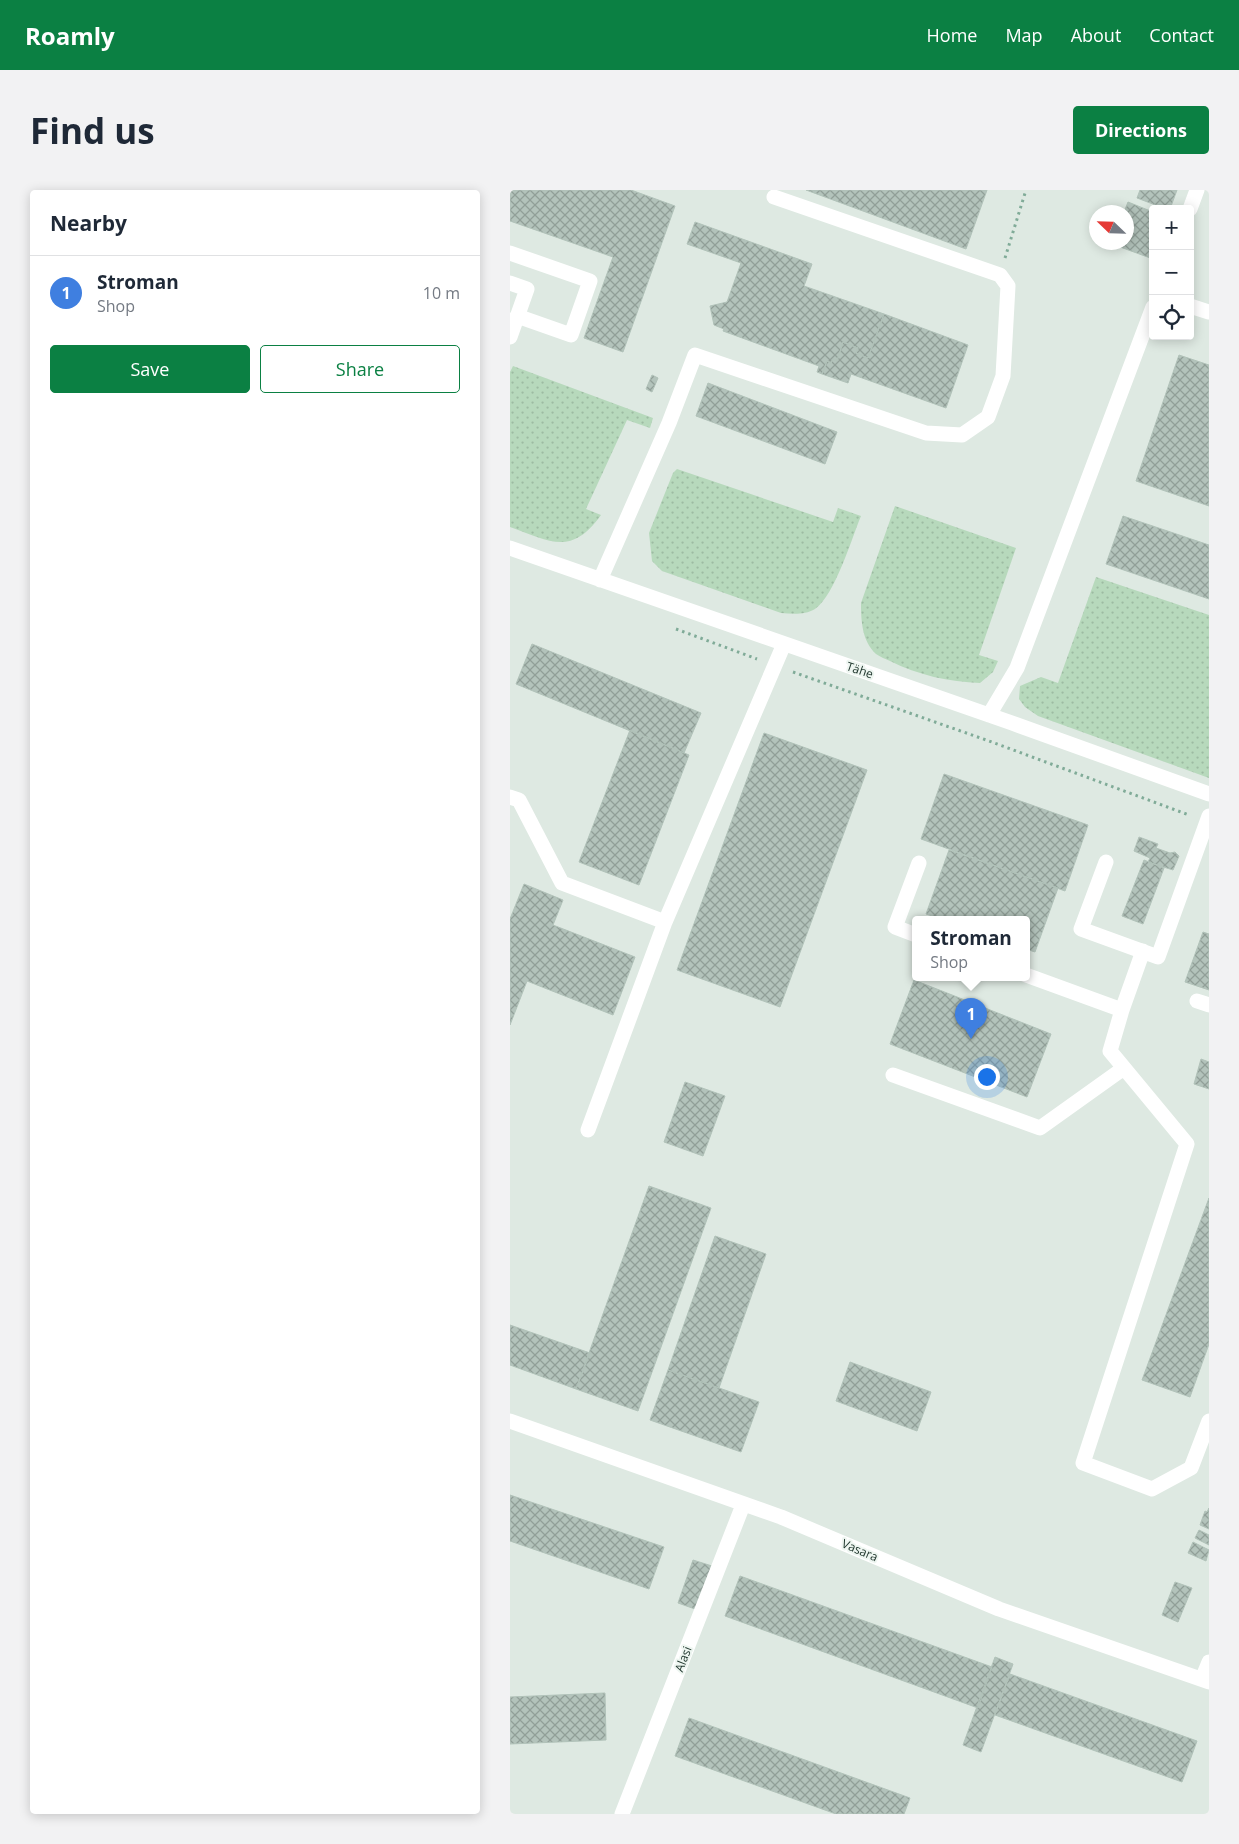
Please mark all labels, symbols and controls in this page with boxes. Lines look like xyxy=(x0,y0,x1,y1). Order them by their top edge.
text: Roamly xyxy=(25,19,115,52)
text: Home xyxy=(927,23,977,47)
text: Map xyxy=(1005,23,1043,47)
text: About xyxy=(1071,23,1121,47)
text: Contact xyxy=(1149,23,1214,47)
button: Directions xyxy=(1073,106,1209,154)
text: Find us xyxy=(30,107,155,154)
north arrow xyxy=(1089,205,1134,250)
map controls xyxy=(1149,205,1194,340)
button: + xyxy=(1149,205,1194,250)
text: Nearby xyxy=(50,209,127,237)
button: − xyxy=(1149,250,1194,295)
text: Stroman xyxy=(97,269,179,295)
text: 1 xyxy=(61,282,71,304)
text: 10 m xyxy=(423,282,460,304)
text: Shop xyxy=(97,295,135,317)
button: locate xyxy=(1149,295,1194,340)
button: Save xyxy=(50,345,250,393)
button: Share xyxy=(260,345,460,393)
street label: Tähe xyxy=(844,658,876,683)
popup xyxy=(912,916,1030,981)
text: Stroman xyxy=(930,925,1012,951)
text: Shop xyxy=(930,951,968,973)
pin: 1 xyxy=(955,998,987,1039)
your location xyxy=(974,1064,1000,1090)
street label: Vasara xyxy=(839,1535,881,1565)
street label: Alasi xyxy=(670,1644,696,1674)

